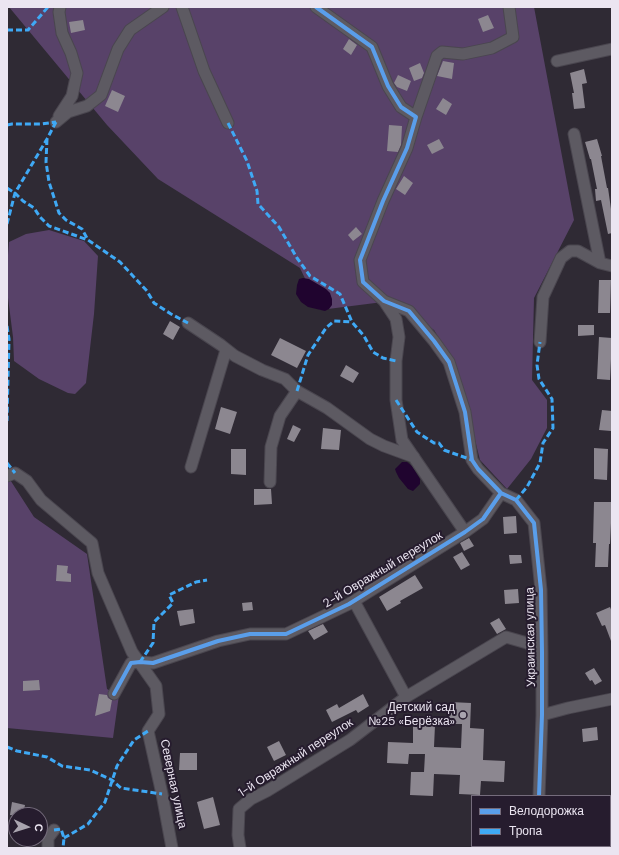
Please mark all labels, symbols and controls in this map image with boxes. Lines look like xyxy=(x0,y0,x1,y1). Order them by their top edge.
street label: 2-й Овражный переулок xyxy=(321,529,445,611)
street label: Украинская улица xyxy=(523,587,539,687)
place label: Детский сад №25 «Берёзка» xyxy=(368,701,455,729)
marker: Детский сад №25 «Берёзка» xyxy=(458,710,468,720)
street label: 1-й Овражный переулок xyxy=(236,716,356,800)
street label: Северная улица xyxy=(157,738,189,830)
legend xyxy=(471,795,611,847)
text: Велодорожка xyxy=(509,803,584,819)
north arrow xyxy=(8,807,48,847)
text: С xyxy=(32,823,46,832)
text: Тропа xyxy=(509,823,542,839)

